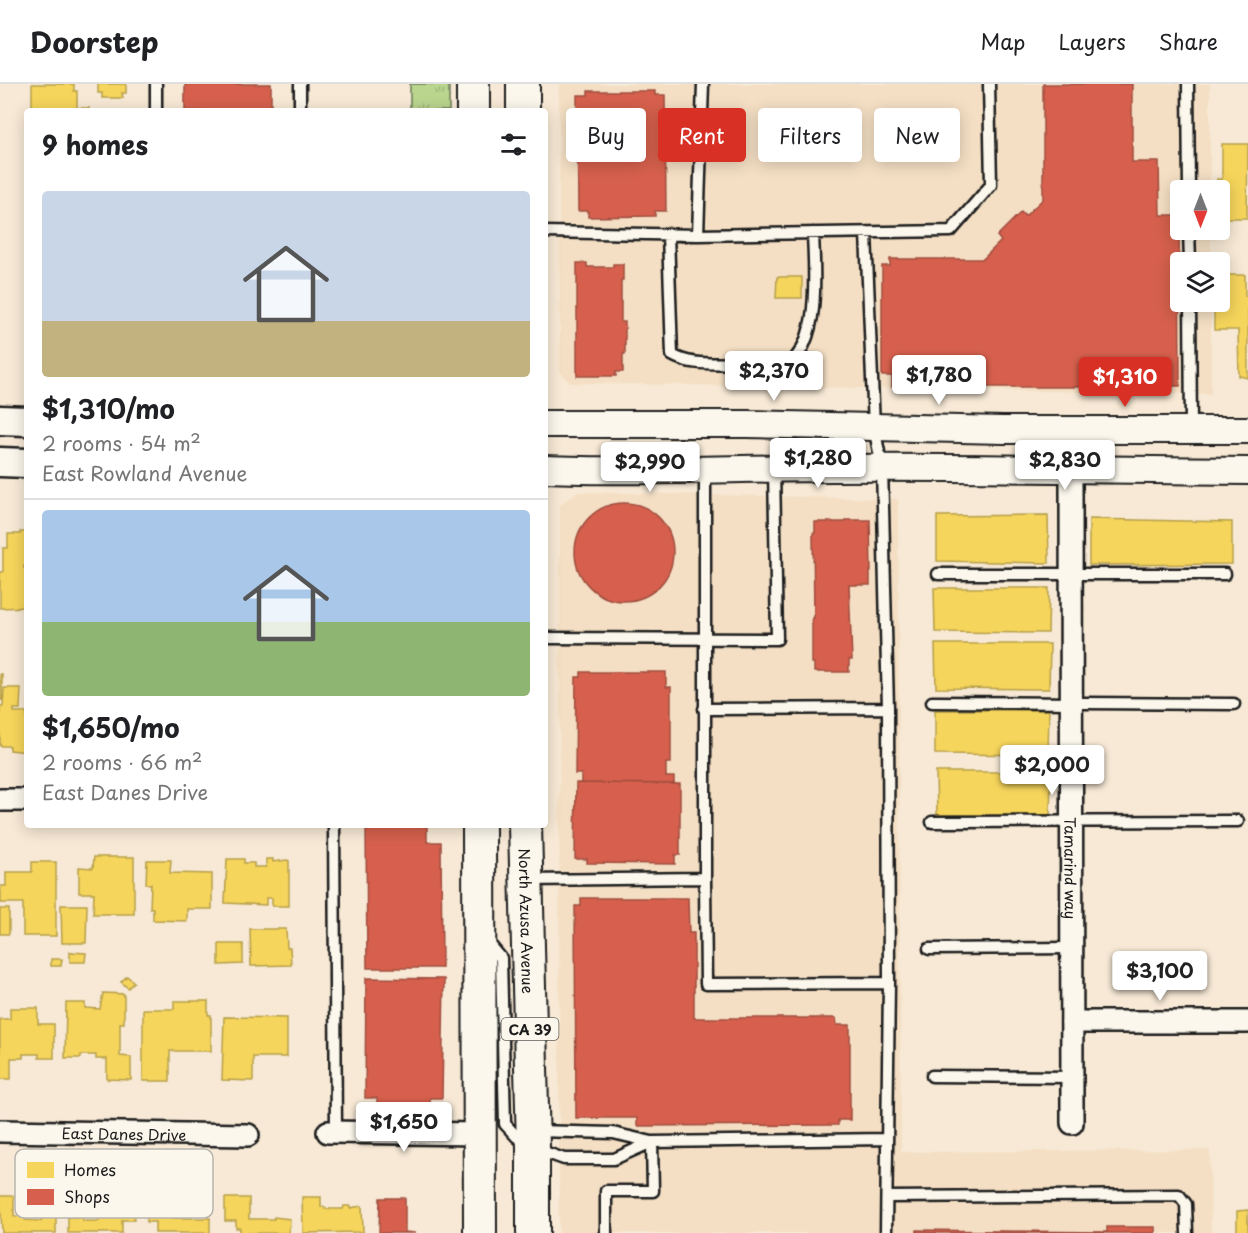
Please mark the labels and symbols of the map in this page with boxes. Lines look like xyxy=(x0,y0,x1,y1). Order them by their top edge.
north arrow xyxy=(1170,180,1230,240)
pin: $2,370 xyxy=(725,351,823,402)
pin: $1,780 xyxy=(890,355,988,406)
pin: $1,310 xyxy=(1076,357,1174,408)
pin: $1,280 xyxy=(769,438,867,489)
pin: $2,830 xyxy=(1016,440,1114,491)
pin: $2,990 xyxy=(601,442,699,493)
pin: $2,000 xyxy=(1003,745,1101,796)
street label: Tamarind way xyxy=(1060,817,1083,919)
street label: North Azusa Avenue xyxy=(514,848,541,994)
pin: $3,100 xyxy=(1111,951,1209,1002)
road number: CA 39 xyxy=(502,1018,558,1040)
pin: $1,650 xyxy=(355,1102,453,1153)
street label: East Danes Drive xyxy=(61,1120,187,1146)
legend xyxy=(15,1149,213,1218)
text: Homes xyxy=(64,1157,116,1181)
text: Shops xyxy=(64,1184,110,1208)

